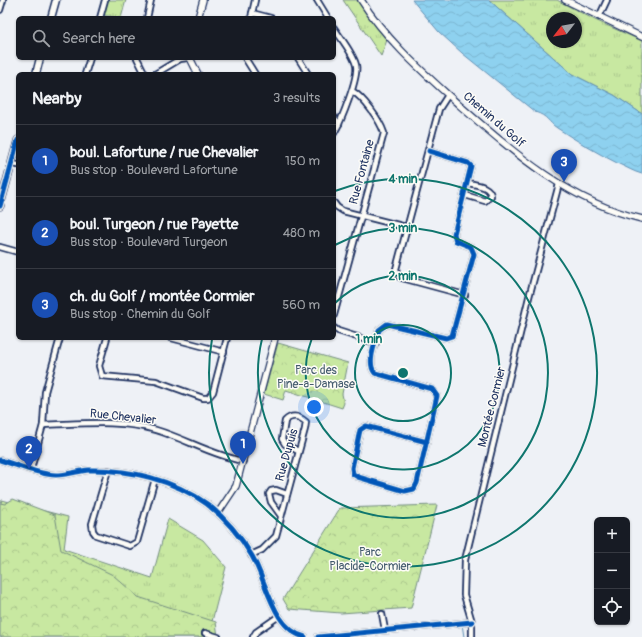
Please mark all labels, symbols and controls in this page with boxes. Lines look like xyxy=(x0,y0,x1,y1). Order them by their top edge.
north arrow xyxy=(546,12,582,48)
search box xyxy=(16,16,336,60)
icon: search xyxy=(30,27,52,49)
text: Search here xyxy=(62,29,135,48)
text: Nearby xyxy=(32,88,81,109)
street label: Chemin du Golf xyxy=(460,89,528,151)
text: 3 results xyxy=(273,90,320,106)
street label: Rue Fontaine xyxy=(346,138,378,206)
text: boul. Lafortune / rue Chevalier xyxy=(70,143,258,162)
pin: 3 xyxy=(551,149,577,182)
text: 1 xyxy=(42,153,48,169)
text: 150 m xyxy=(285,153,320,169)
text: Bus stop · Boulevard Lafortune xyxy=(70,162,238,178)
text: 4 min xyxy=(387,172,418,187)
text: boul. Turgeon / rue Payette xyxy=(70,215,238,234)
text: 3 min xyxy=(389,221,418,236)
text: 2 xyxy=(41,225,49,241)
text: 480 m xyxy=(283,225,320,241)
text: Bus stop · Boulevard Turgeon xyxy=(70,234,228,250)
text: 2 min xyxy=(389,269,418,284)
text: ch. du Golf / montée Cormier xyxy=(70,287,255,306)
text: 3 xyxy=(41,297,49,313)
text: 560 m xyxy=(282,297,320,313)
text: Bus stop · Chemin du Golf xyxy=(70,306,211,322)
text: 1 min xyxy=(356,332,383,347)
park label: Parc des Pine-a-Damase xyxy=(277,363,355,392)
street label: Montée Cormier xyxy=(475,364,509,449)
centre of rings xyxy=(396,366,410,380)
your location xyxy=(304,397,324,417)
street label: Rue Chevalier xyxy=(89,406,158,428)
street label: Rue Dupuis xyxy=(272,426,302,483)
pin: 1 xyxy=(230,431,256,464)
pin: 2 xyxy=(16,436,42,469)
map controls xyxy=(594,517,630,625)
button: + xyxy=(594,517,630,553)
park label: Parc Placide-Cormier xyxy=(329,545,411,574)
button: − xyxy=(594,553,630,589)
button: locate xyxy=(594,589,630,625)

